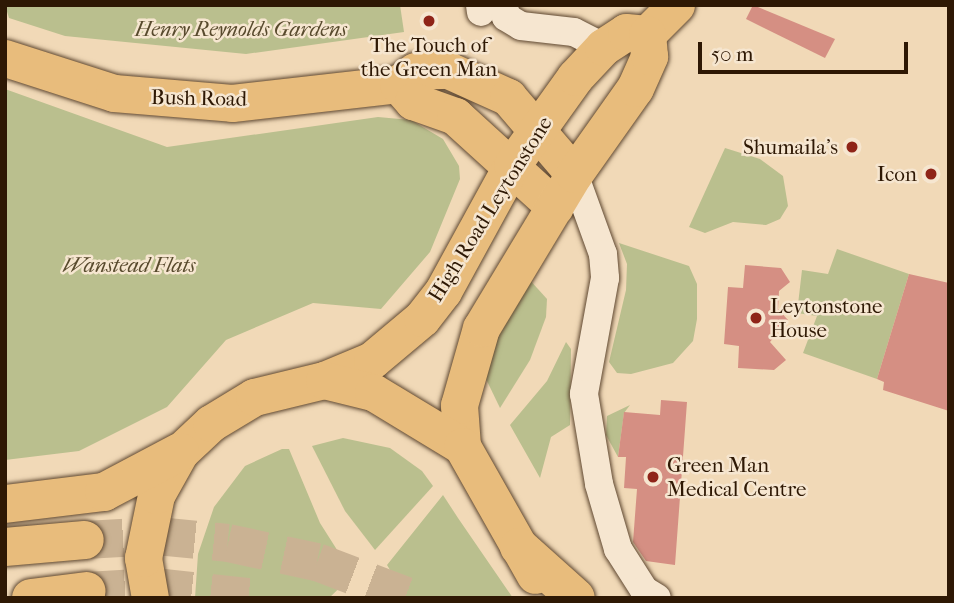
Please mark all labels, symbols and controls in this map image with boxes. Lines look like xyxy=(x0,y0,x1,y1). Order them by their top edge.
marker: The Touch of the Green Man xyxy=(421,13,437,29)
park label: Henry Reynolds Gardens xyxy=(135,16,347,42)
scale bar xyxy=(702,28,912,72)
place label: The Touch of the Green Man xyxy=(361,32,497,82)
text: 50 m xyxy=(711,42,754,66)
street label: Bush Road xyxy=(151,85,247,111)
street label: High Road Leytonstone xyxy=(423,112,557,306)
place label: Shumaila's xyxy=(743,134,838,160)
marker: Shumaila's xyxy=(844,139,860,155)
place label: Icon xyxy=(877,161,917,187)
marker: Icon xyxy=(923,166,939,182)
park label: Wanstead Flats xyxy=(63,252,195,278)
place label: Leytonstone House xyxy=(770,293,882,343)
marker: Leytonstone House xyxy=(748,310,764,326)
place label: Green Man Medical Centre xyxy=(667,452,806,502)
marker: Green Man Medical Centre xyxy=(645,469,661,485)

